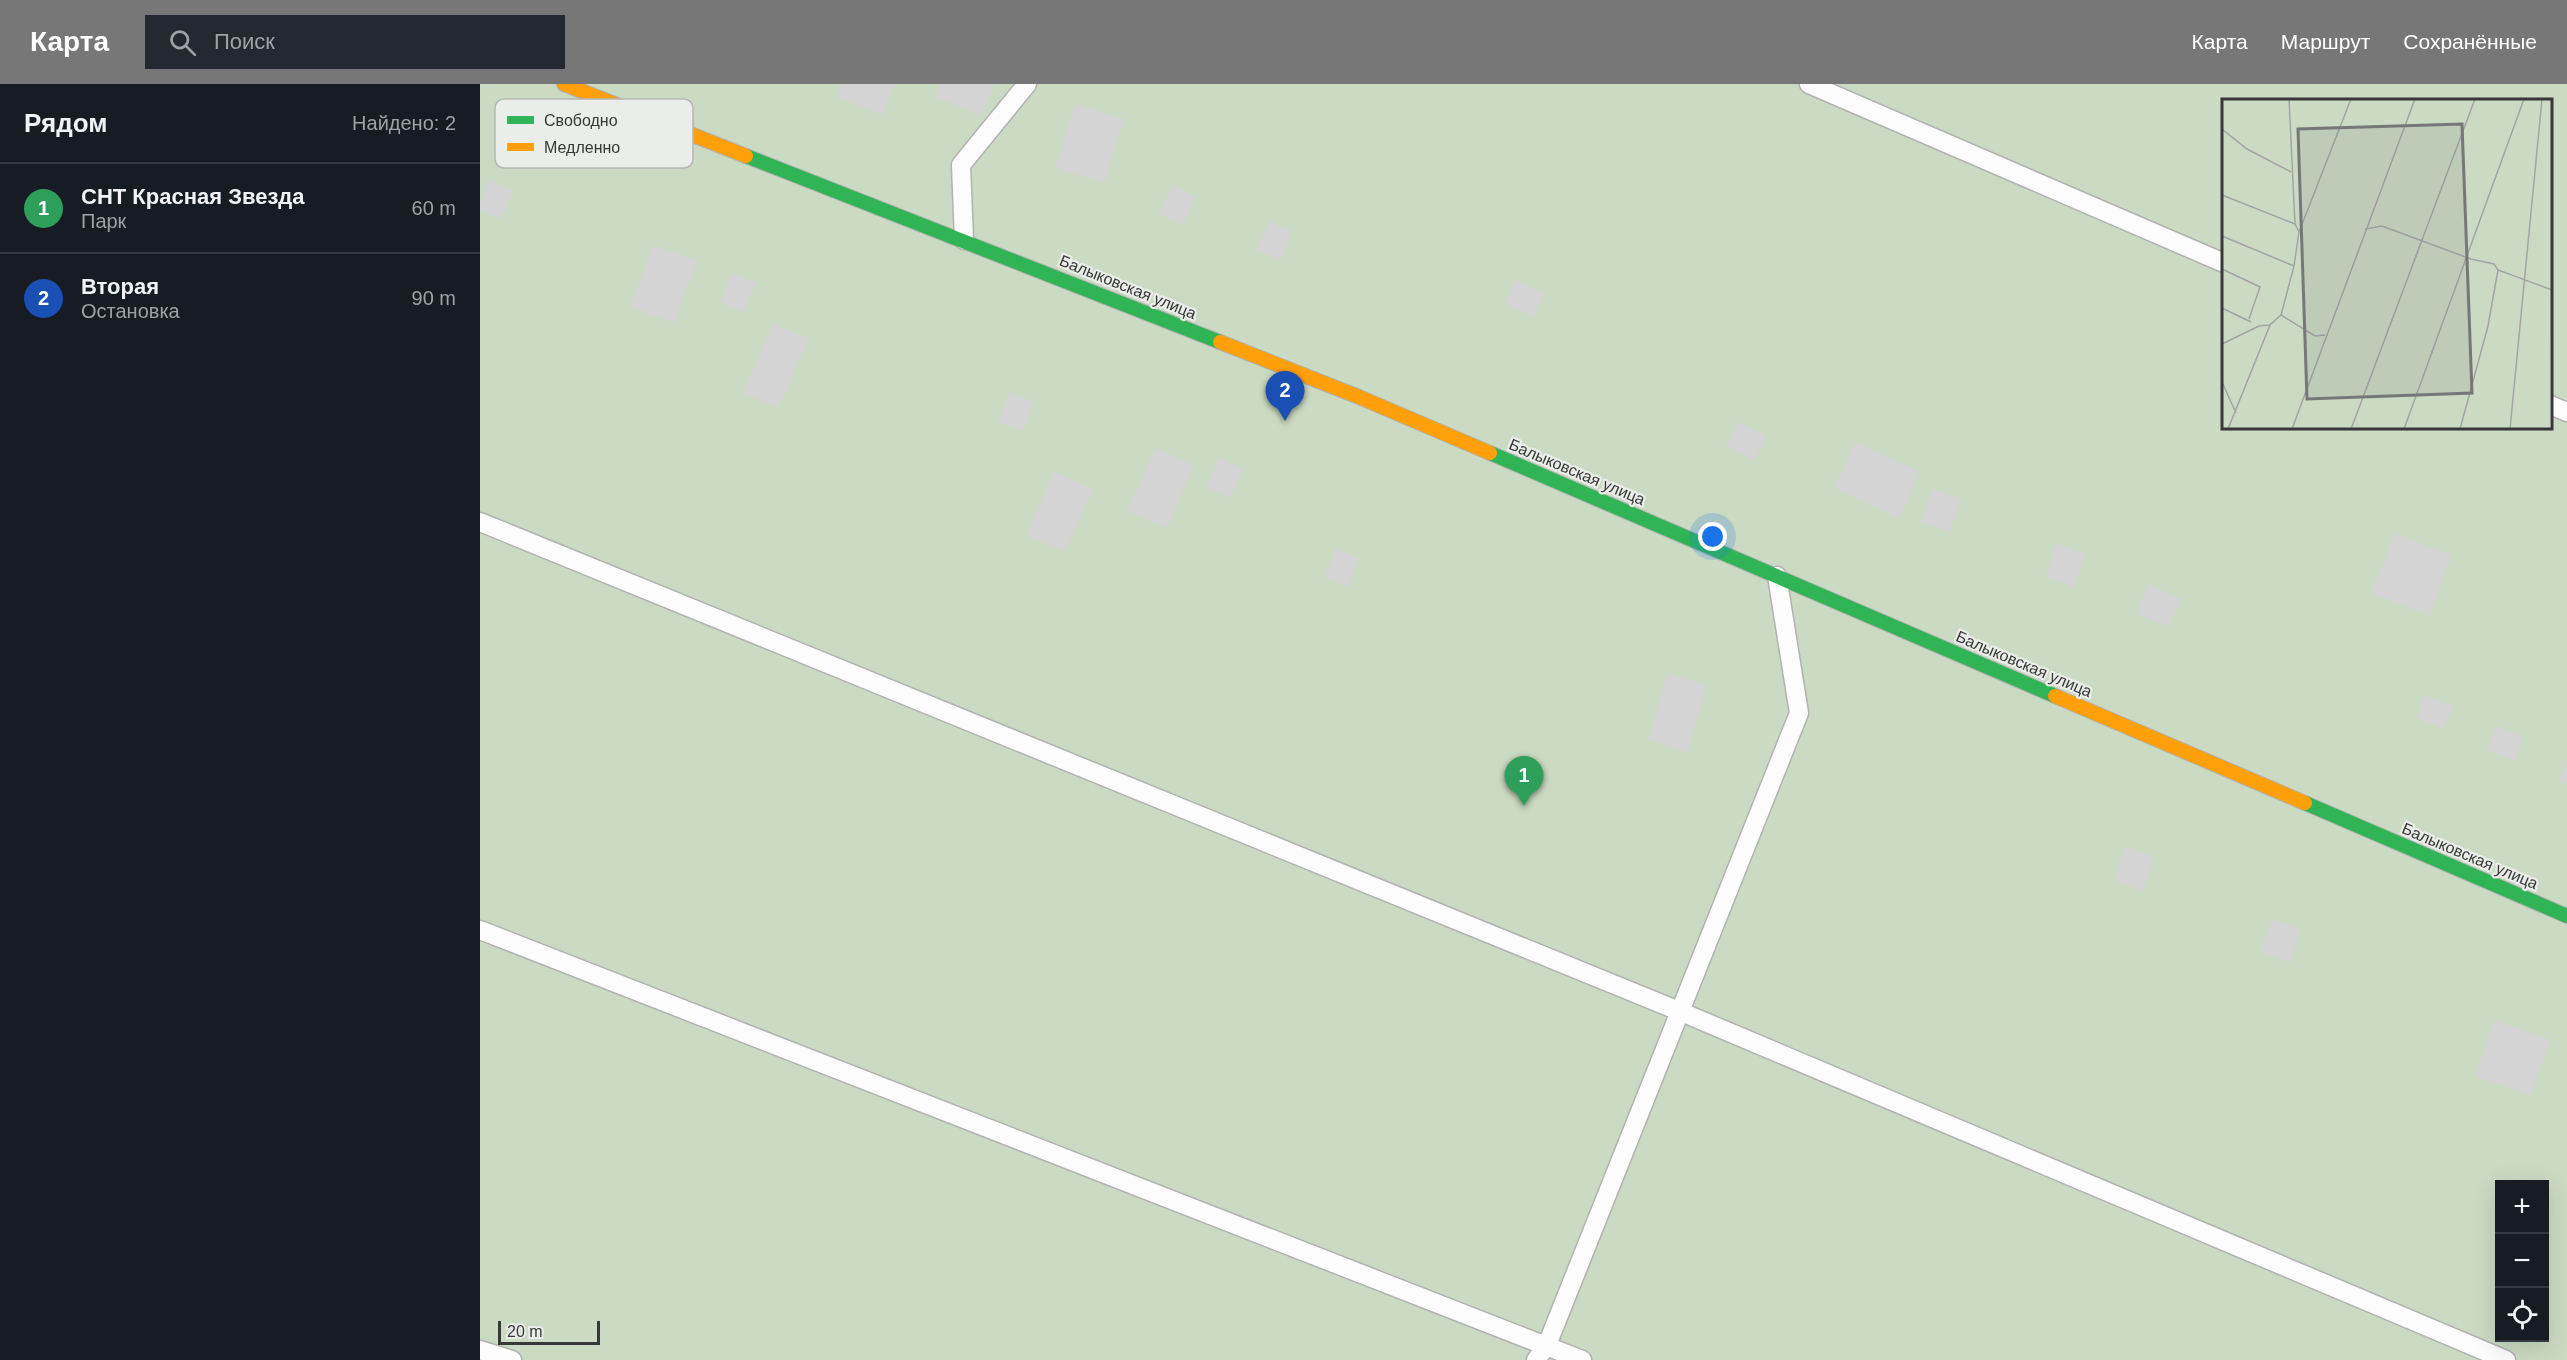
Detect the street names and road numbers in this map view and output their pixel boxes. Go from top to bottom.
street label: Балыковская улица [1057,252,1199,322]
street label: Балыковская улица [1506,436,1648,508]
street label: Балыковская улица [1953,628,2095,700]
street label: Балыковская улица [2399,820,2541,892]

